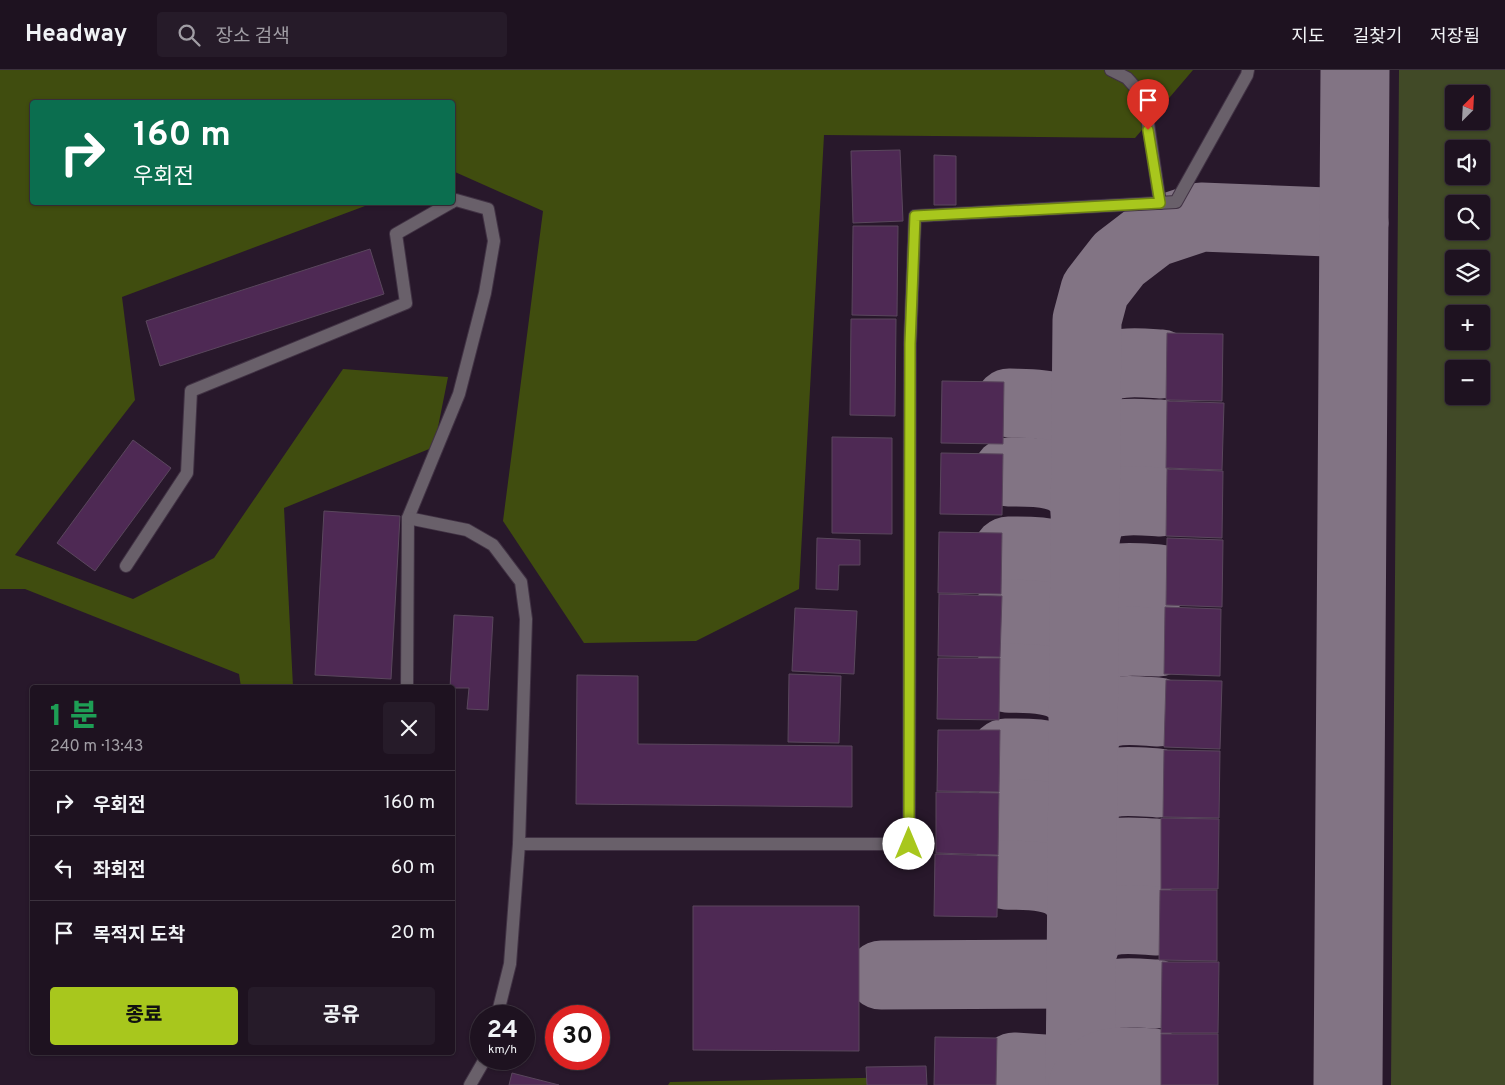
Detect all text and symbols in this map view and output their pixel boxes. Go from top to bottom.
search box [157,12,507,57]
text: Headway [25,20,127,50]
icon: search [175,21,203,49]
text: 장소 검색 [215,25,290,49]
text: 지도 [1292,26,1325,49]
text: 길찾기 [1353,26,1402,49]
text: 저장됨 [1430,26,1480,49]
pin [1127,79,1169,130]
north arrow [1445,85,1490,130]
map controls [1445,85,1490,405]
icon: arrive [1134,86,1162,114]
text: 160 m [133,114,231,158]
icon: right [50,120,115,185]
button: sound [1445,140,1490,185]
text: 우회전 [133,164,194,191]
button: search [1445,195,1490,240]
button: layers [1445,250,1490,295]
button: + [1445,305,1490,350]
button: − [1445,360,1490,405]
text: 1 분 [50,699,98,736]
button: close [383,702,435,754]
text: 240 m · 13:43 [50,737,143,757]
icon: right [50,789,78,817]
text: 160 m [384,791,435,815]
text: 우회전 [93,794,145,818]
position arrow [882,817,934,869]
icon: left [50,854,78,882]
text: 60 m [391,856,435,880]
text: 좌회전 [93,859,145,883]
icon: arrive [50,919,78,947]
text: 20 m [391,921,435,945]
text: 목적지 도착 [93,924,185,948]
button: 종료 [50,987,238,1045]
button: 공유 [248,987,435,1045]
speed limit sign: 30 [545,1005,610,1070]
text: 24 [487,1015,518,1047]
text: km/h [488,1042,517,1058]

